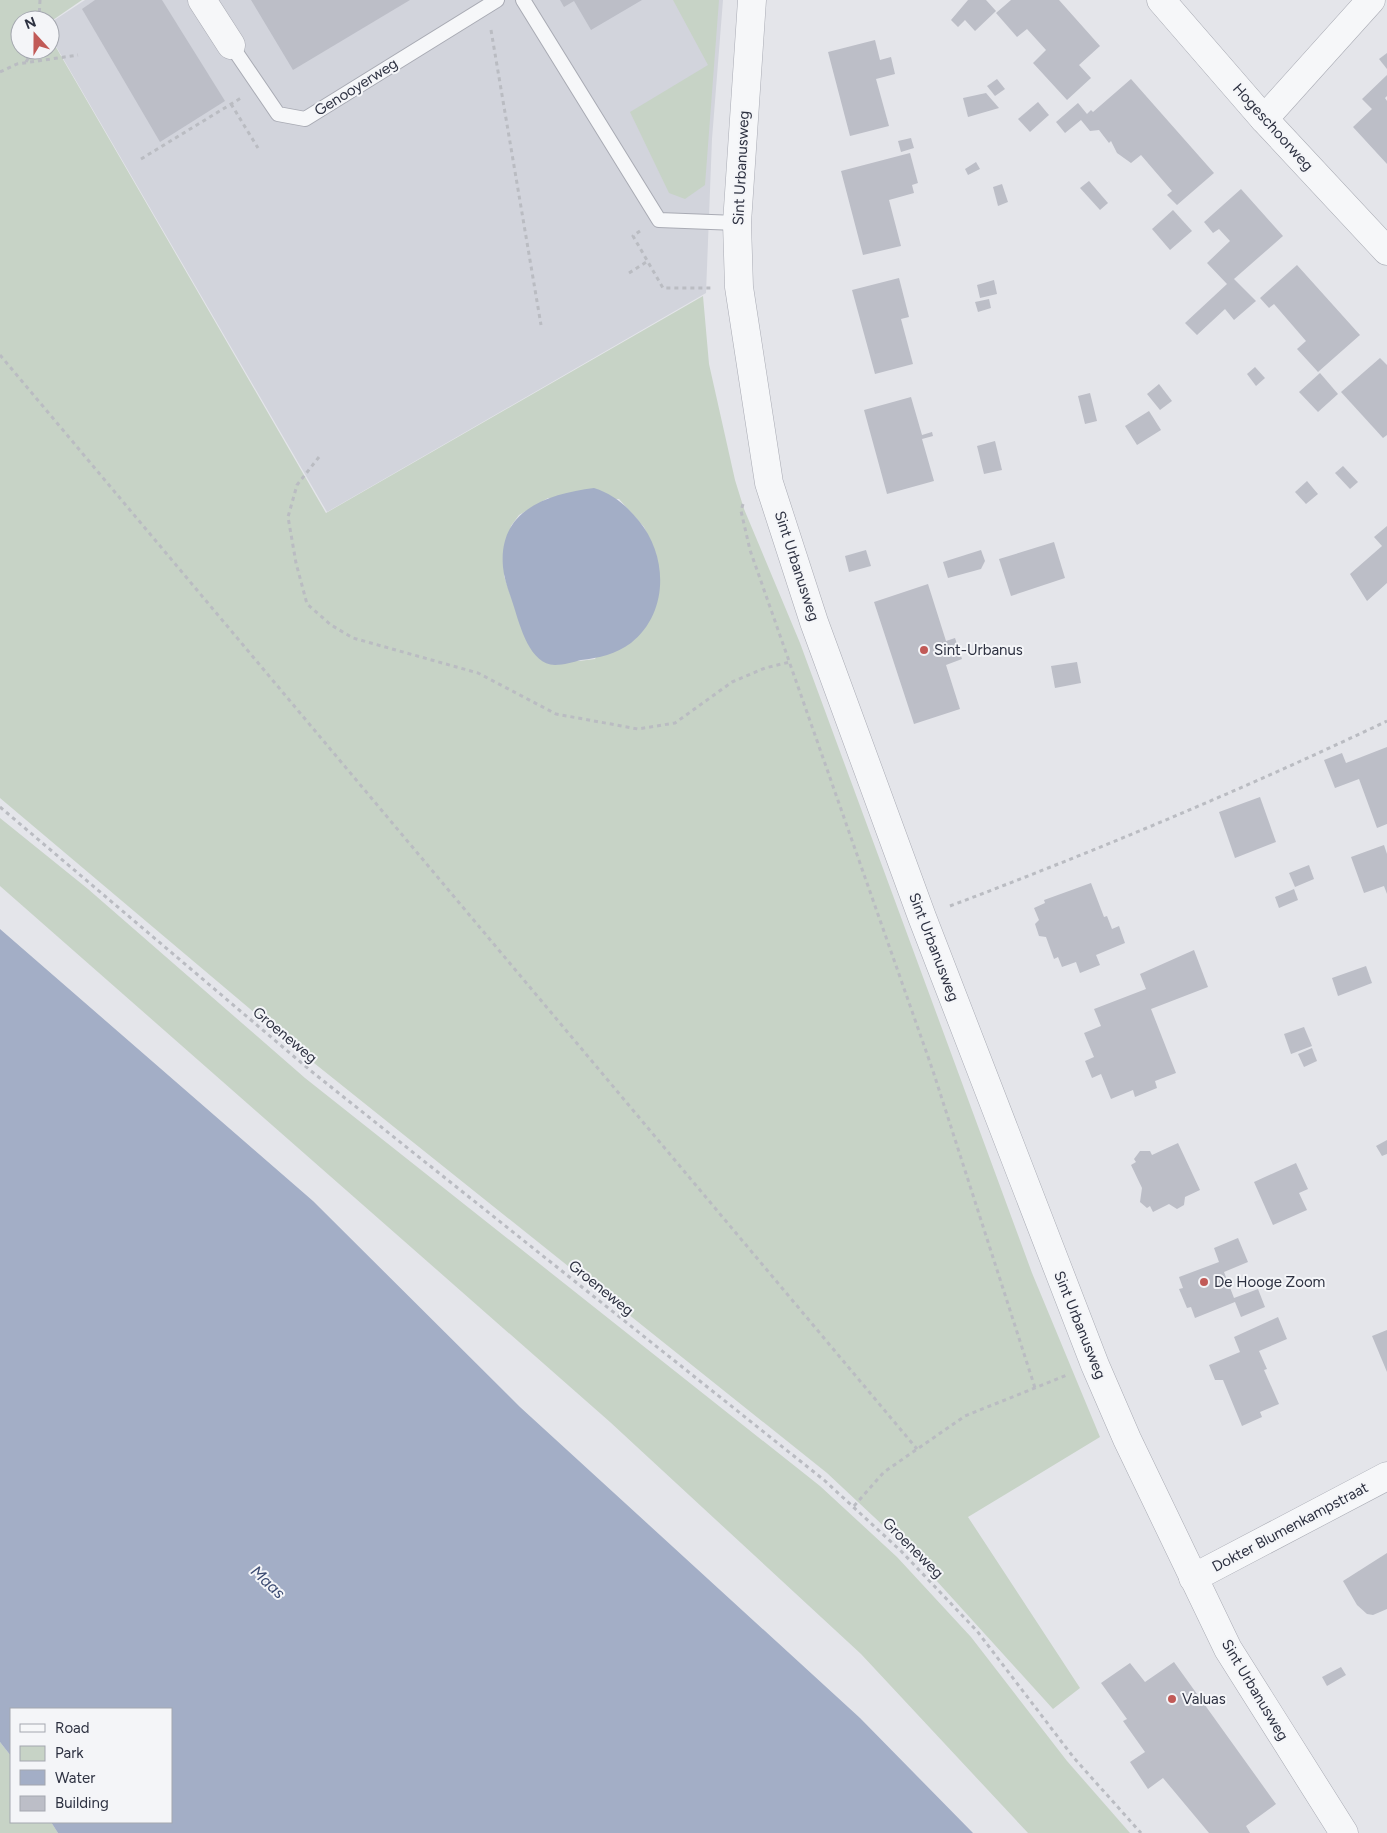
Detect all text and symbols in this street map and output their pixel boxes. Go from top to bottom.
north arrow [10,10,60,60]
text: N [22,13,39,33]
street label: Genooyerweg [311,54,401,120]
street label: Hogeschoorweg [1229,80,1317,174]
street label: Sint Urbanusweg [729,110,753,226]
street label: Sint Urbanusweg [771,509,823,623]
place label: Sint-Urbanus [934,641,1023,659]
marker: Sint-Urbanus [918,644,930,656]
street label: Sint Urbanusweg [905,890,963,1004]
street label: Groeneweg [249,1003,321,1067]
street label: Groeneweg [565,1256,637,1320]
street label: Sint Urbanusweg [1050,1268,1110,1382]
place label: De Hooge Zoom [1214,1273,1325,1291]
marker: De Hooge Zoom [1198,1276,1210,1288]
street label: Dokter Blumenkampstraat [1209,1478,1371,1576]
street label: Groeneweg [879,1514,947,1582]
water label: Maas [247,1561,289,1603]
street label: Sint Urbanusweg [1218,1636,1292,1744]
place label: Valuas [1182,1690,1226,1708]
marker: Valuas [1166,1693,1178,1705]
legend [10,1708,172,1823]
text: Road [55,1719,90,1737]
text: Park [55,1744,84,1762]
text: Water [55,1769,95,1787]
text: Building [55,1794,109,1812]

